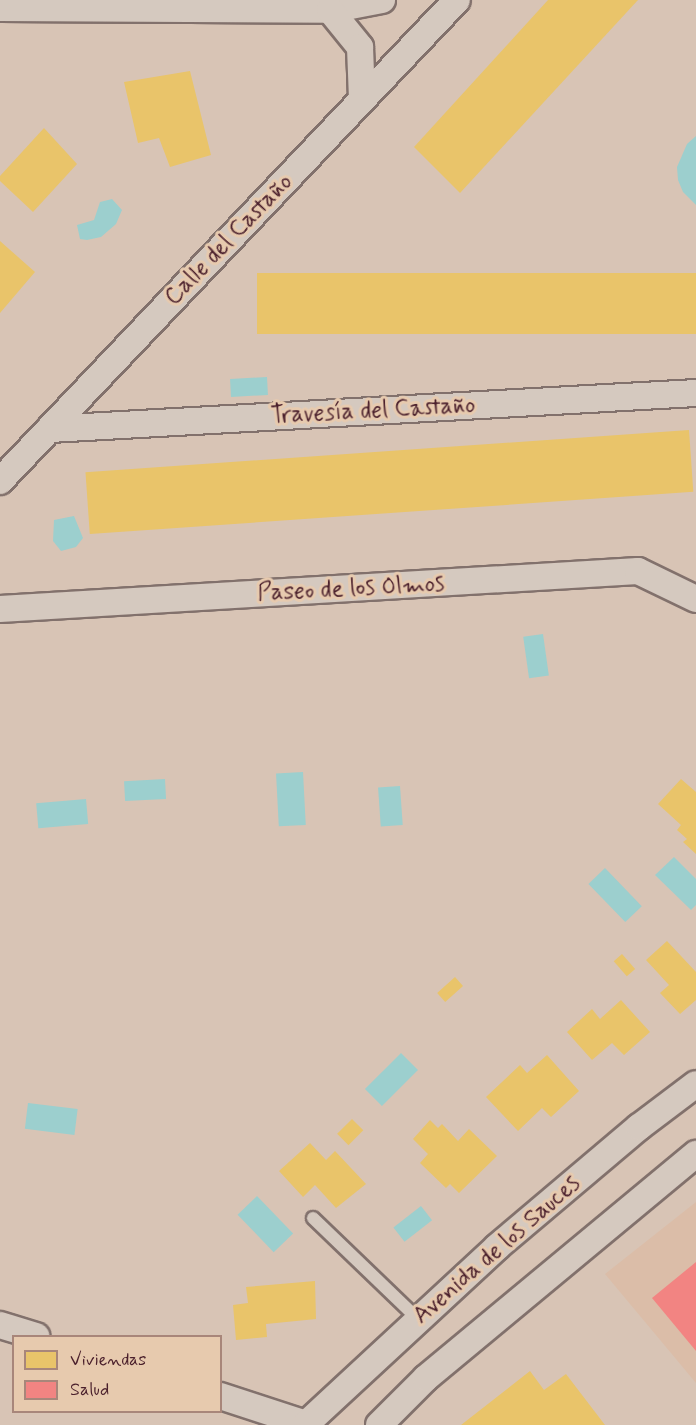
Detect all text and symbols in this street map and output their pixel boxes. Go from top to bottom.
street label: Calle del Castaño [158,167,300,313]
street label: Travesía del Castaño [270,391,476,431]
street label: Paseo de los Olmos [255,570,447,608]
street label: Avenida de los Sauces [406,1168,588,1332]
legend [12,1335,222,1413]
text: Viviendas [70,1348,146,1372]
text: Salud [70,1378,109,1402]

